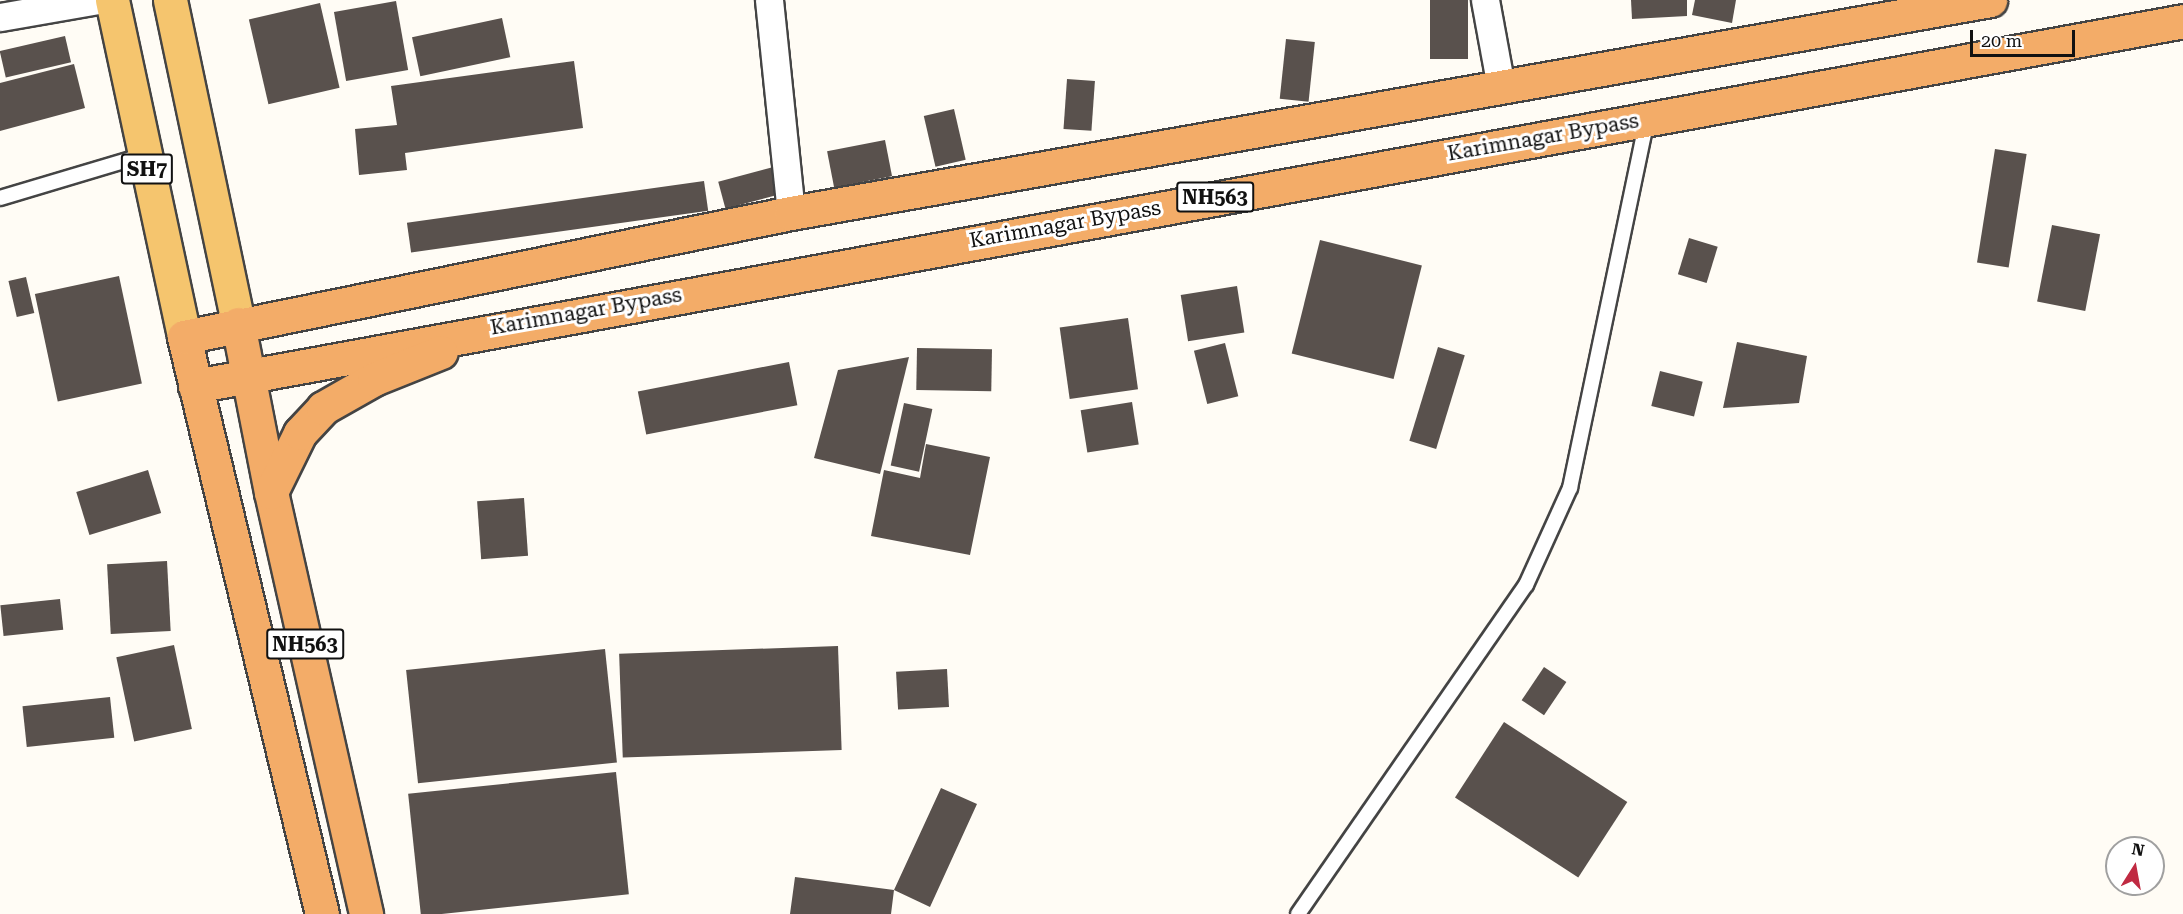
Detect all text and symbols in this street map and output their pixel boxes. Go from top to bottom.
scale bar [1973,18,2078,56]
text: 20 m [1981,30,2022,51]
street label: Karimnagar Bypass [1445,108,1641,166]
road number: SH7 [120,152,174,186]
road number: NH563 [1176,180,1254,214]
street label: Karimnagar Bypass [967,195,1163,253]
street label: Karimnagar Bypass [488,282,684,340]
road number: NH563 [266,627,344,661]
north arrow [2105,836,2165,896]
text: N [2130,839,2146,860]

